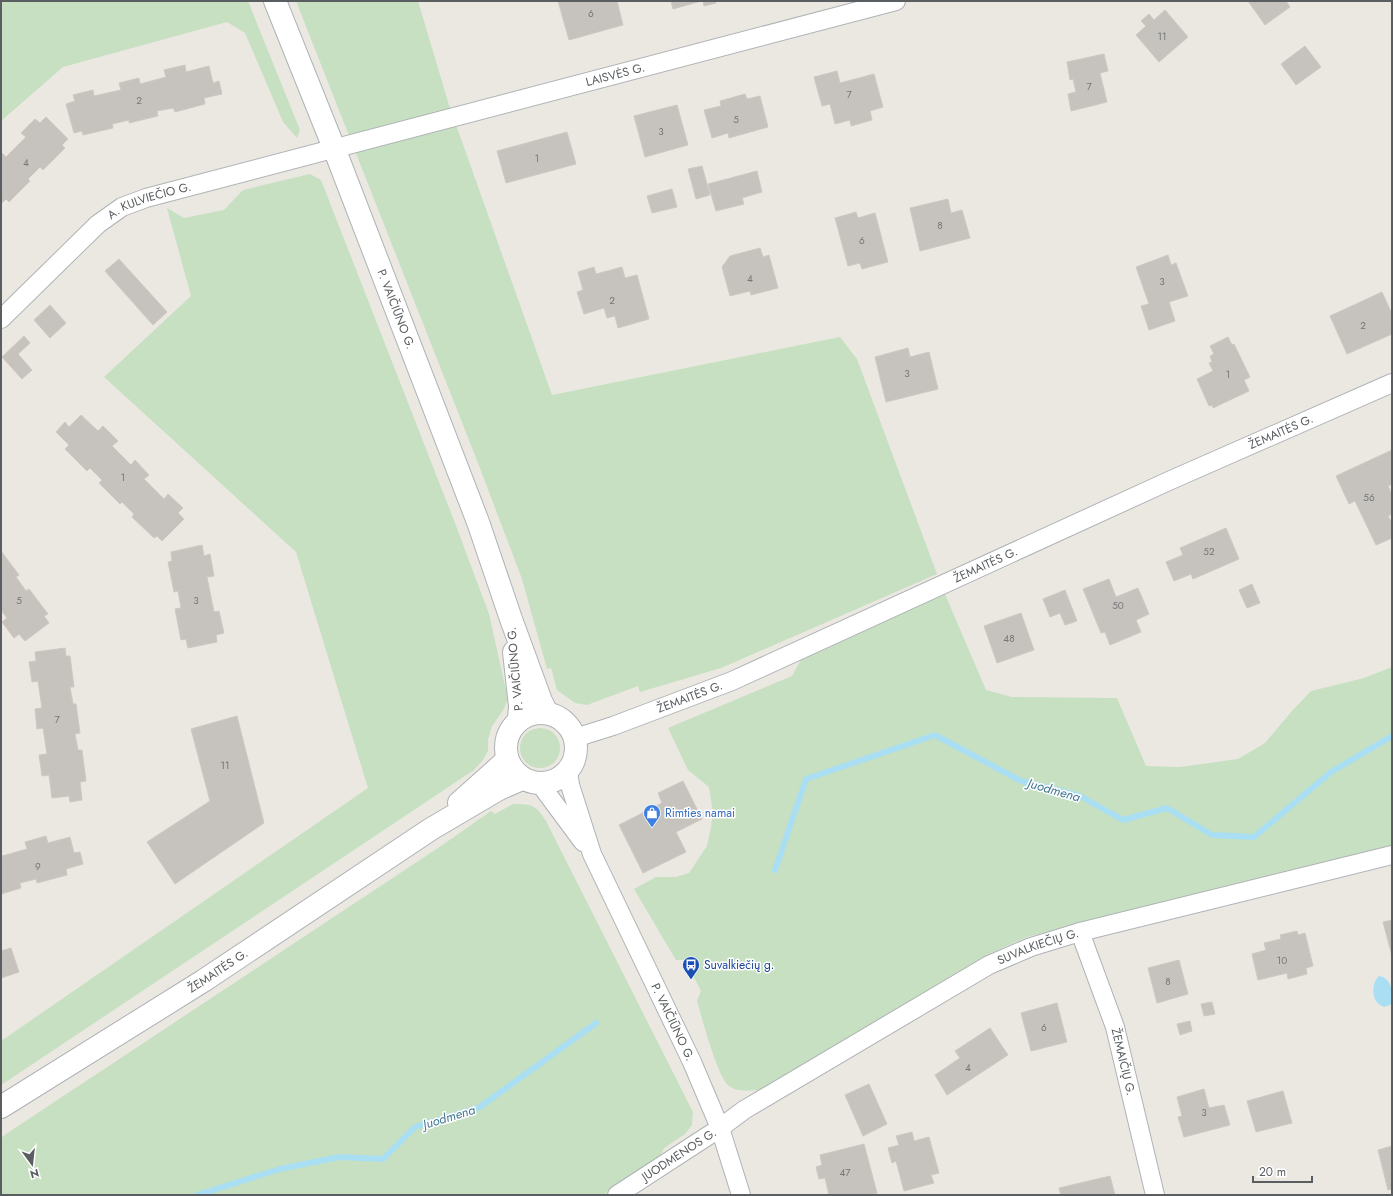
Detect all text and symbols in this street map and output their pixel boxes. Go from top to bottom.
house number: 6 [588,6,594,21]
house number: 11 [1158,29,1167,44]
street label: LAISVĖS G. [584,58,647,91]
house number: 7 [1086,79,1092,94]
house number: 7 [846,87,852,102]
house number: 2 [136,93,142,108]
house number: 5 [733,112,739,127]
house number: 3 [658,124,664,139]
house number: 1 [535,151,539,166]
house number: 4 [23,155,29,170]
street label: A. KULVIEČIO G. [103,178,193,224]
house number: 8 [937,218,943,233]
house number: 6 [859,233,865,248]
street label: P. VAIČIŪNO G. [372,267,420,352]
house number: 4 [747,271,753,286]
house number: 3 [1159,274,1165,289]
house number: 2 [609,293,615,308]
house number: 2 [1360,318,1366,333]
house number: 3 [904,366,910,381]
house number: 1 [1226,367,1230,382]
street label: ŽEMAITĖS G. [1246,410,1316,454]
house number: 1 [121,470,125,485]
house number: 56 [1363,490,1375,505]
street label: ŽEMAITĖS G. [951,542,1021,587]
house number: 52 [1203,544,1215,559]
house number: 5 [16,593,22,608]
house number: 3 [193,593,199,608]
house number: 50 [1112,598,1124,613]
street label: P. VAIČIŪNO G. [502,626,528,712]
house number: 48 [1003,631,1015,646]
street label: ŽEMAITĖS G. [655,676,725,718]
house number: 7 [54,712,60,727]
house number: 11 [221,758,230,773]
water label: Juodmena [1023,773,1083,807]
shop icon: Rimties namai [642,803,662,828]
place label: Rimties namai [665,804,735,822]
house number: 9 [35,859,41,874]
street label: SUVALKIEČIŲ G. [994,924,1081,969]
street label: ŽEMAITĖS G. [184,945,251,997]
house number: 10 [1277,953,1287,968]
bus stop icon: Suvalkiečių g. [681,955,701,980]
place label: Suvalkiečių g. [704,956,774,974]
house number: 8 [1165,974,1171,989]
street label: P. VAIČIŪNO G. [646,980,699,1064]
house number: 6 [1041,1020,1047,1035]
street label: ŽEMAIČIŲ G. [1107,1026,1140,1097]
house number: 4 [965,1060,971,1075]
water label: Juodmena [418,1100,478,1135]
house number: 3 [1201,1105,1207,1120]
street label: JUODMENOS G. [636,1124,720,1187]
north arrow [12,1144,52,1184]
scale bar [1253,1158,1312,1184]
text: 20 m [1259,1163,1286,1181]
text: N [28,1165,41,1183]
house number: 47 [839,1165,851,1180]

